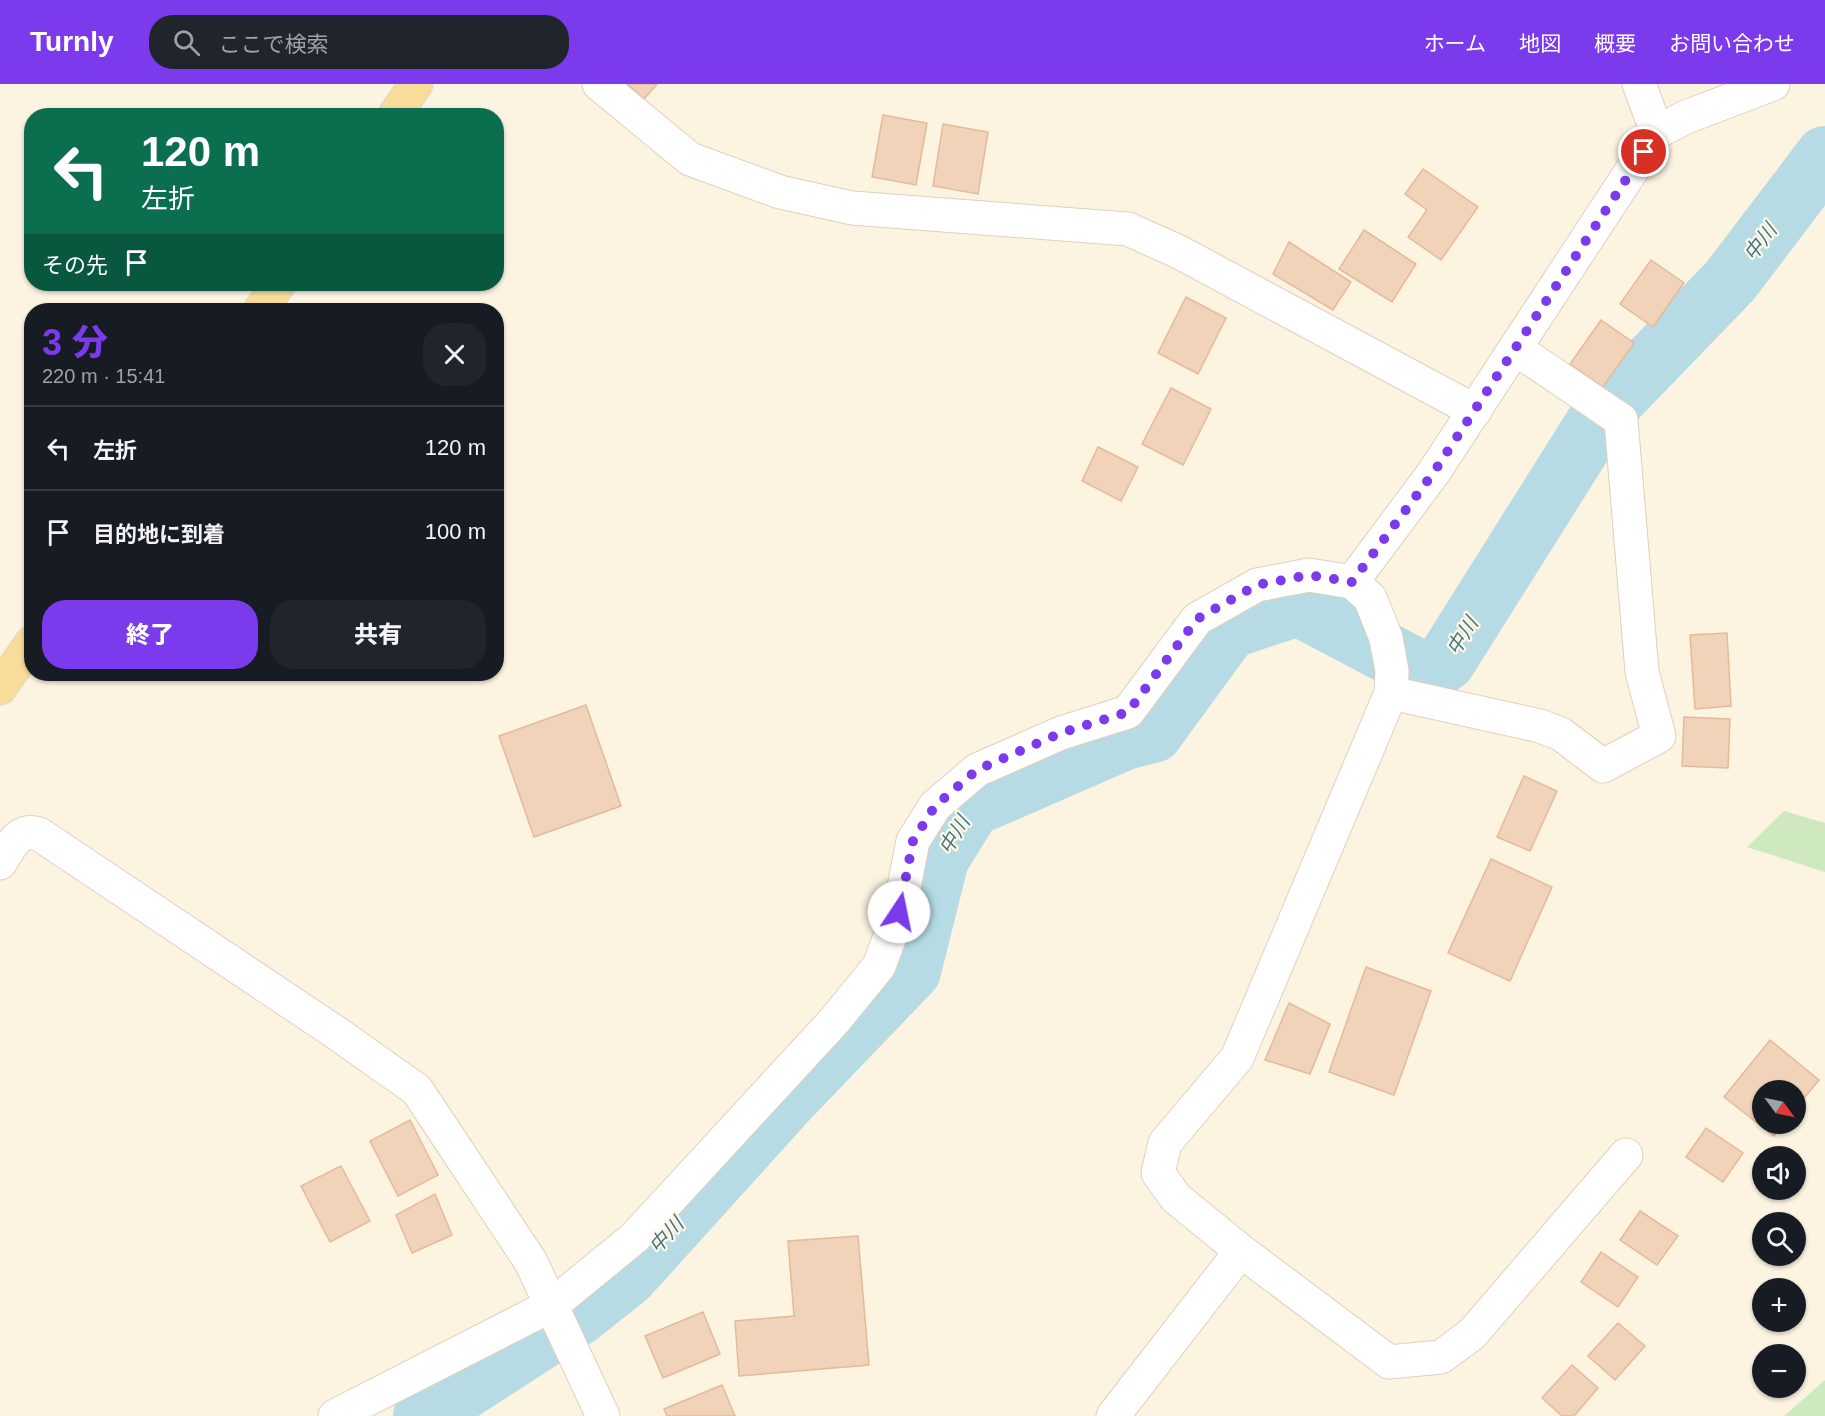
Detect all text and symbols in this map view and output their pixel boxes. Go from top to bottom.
search box [149,15,569,69]
text: Turnly [30,26,113,57]
icon: search [170,26,203,59]
text: ここで検索 [218,32,329,57]
text: ホーム [1424,32,1486,55]
text: 地図 [1519,32,1561,55]
text: 概要 [1594,32,1636,55]
text: お問い合わせ [1669,32,1795,55]
pin [1618,126,1669,177]
text: 120 m [141,128,260,175]
icon: left [42,132,120,210]
icon: arrive [1627,135,1660,168]
text: 左折 [141,184,195,214]
water label: 中川 [1739,218,1782,265]
icon: arrive [120,246,153,279]
text: その先 [42,253,108,278]
text: 3 分 [42,322,108,363]
button: close [423,323,486,386]
text: 220 m · 15:41 [42,365,165,387]
icon: left [42,432,75,465]
text: 120 m [425,435,486,460]
text: 左折 [93,438,137,463]
icon: arrive [42,516,75,549]
text: 100 m [425,519,486,544]
text: 目的地に到着 [93,522,225,547]
button: 終了 [42,600,258,669]
button: 共有 [270,600,486,669]
water label: 中川 [1442,612,1483,659]
water label: 中川 [934,810,975,858]
position arrow [867,880,931,944]
north arrow [1752,1080,1806,1134]
map controls [1752,1080,1806,1398]
button: sound [1752,1146,1806,1200]
water label: 中川 [644,1211,689,1257]
button: search [1752,1212,1806,1266]
button: + [1752,1278,1806,1332]
button: − [1752,1344,1806,1398]

